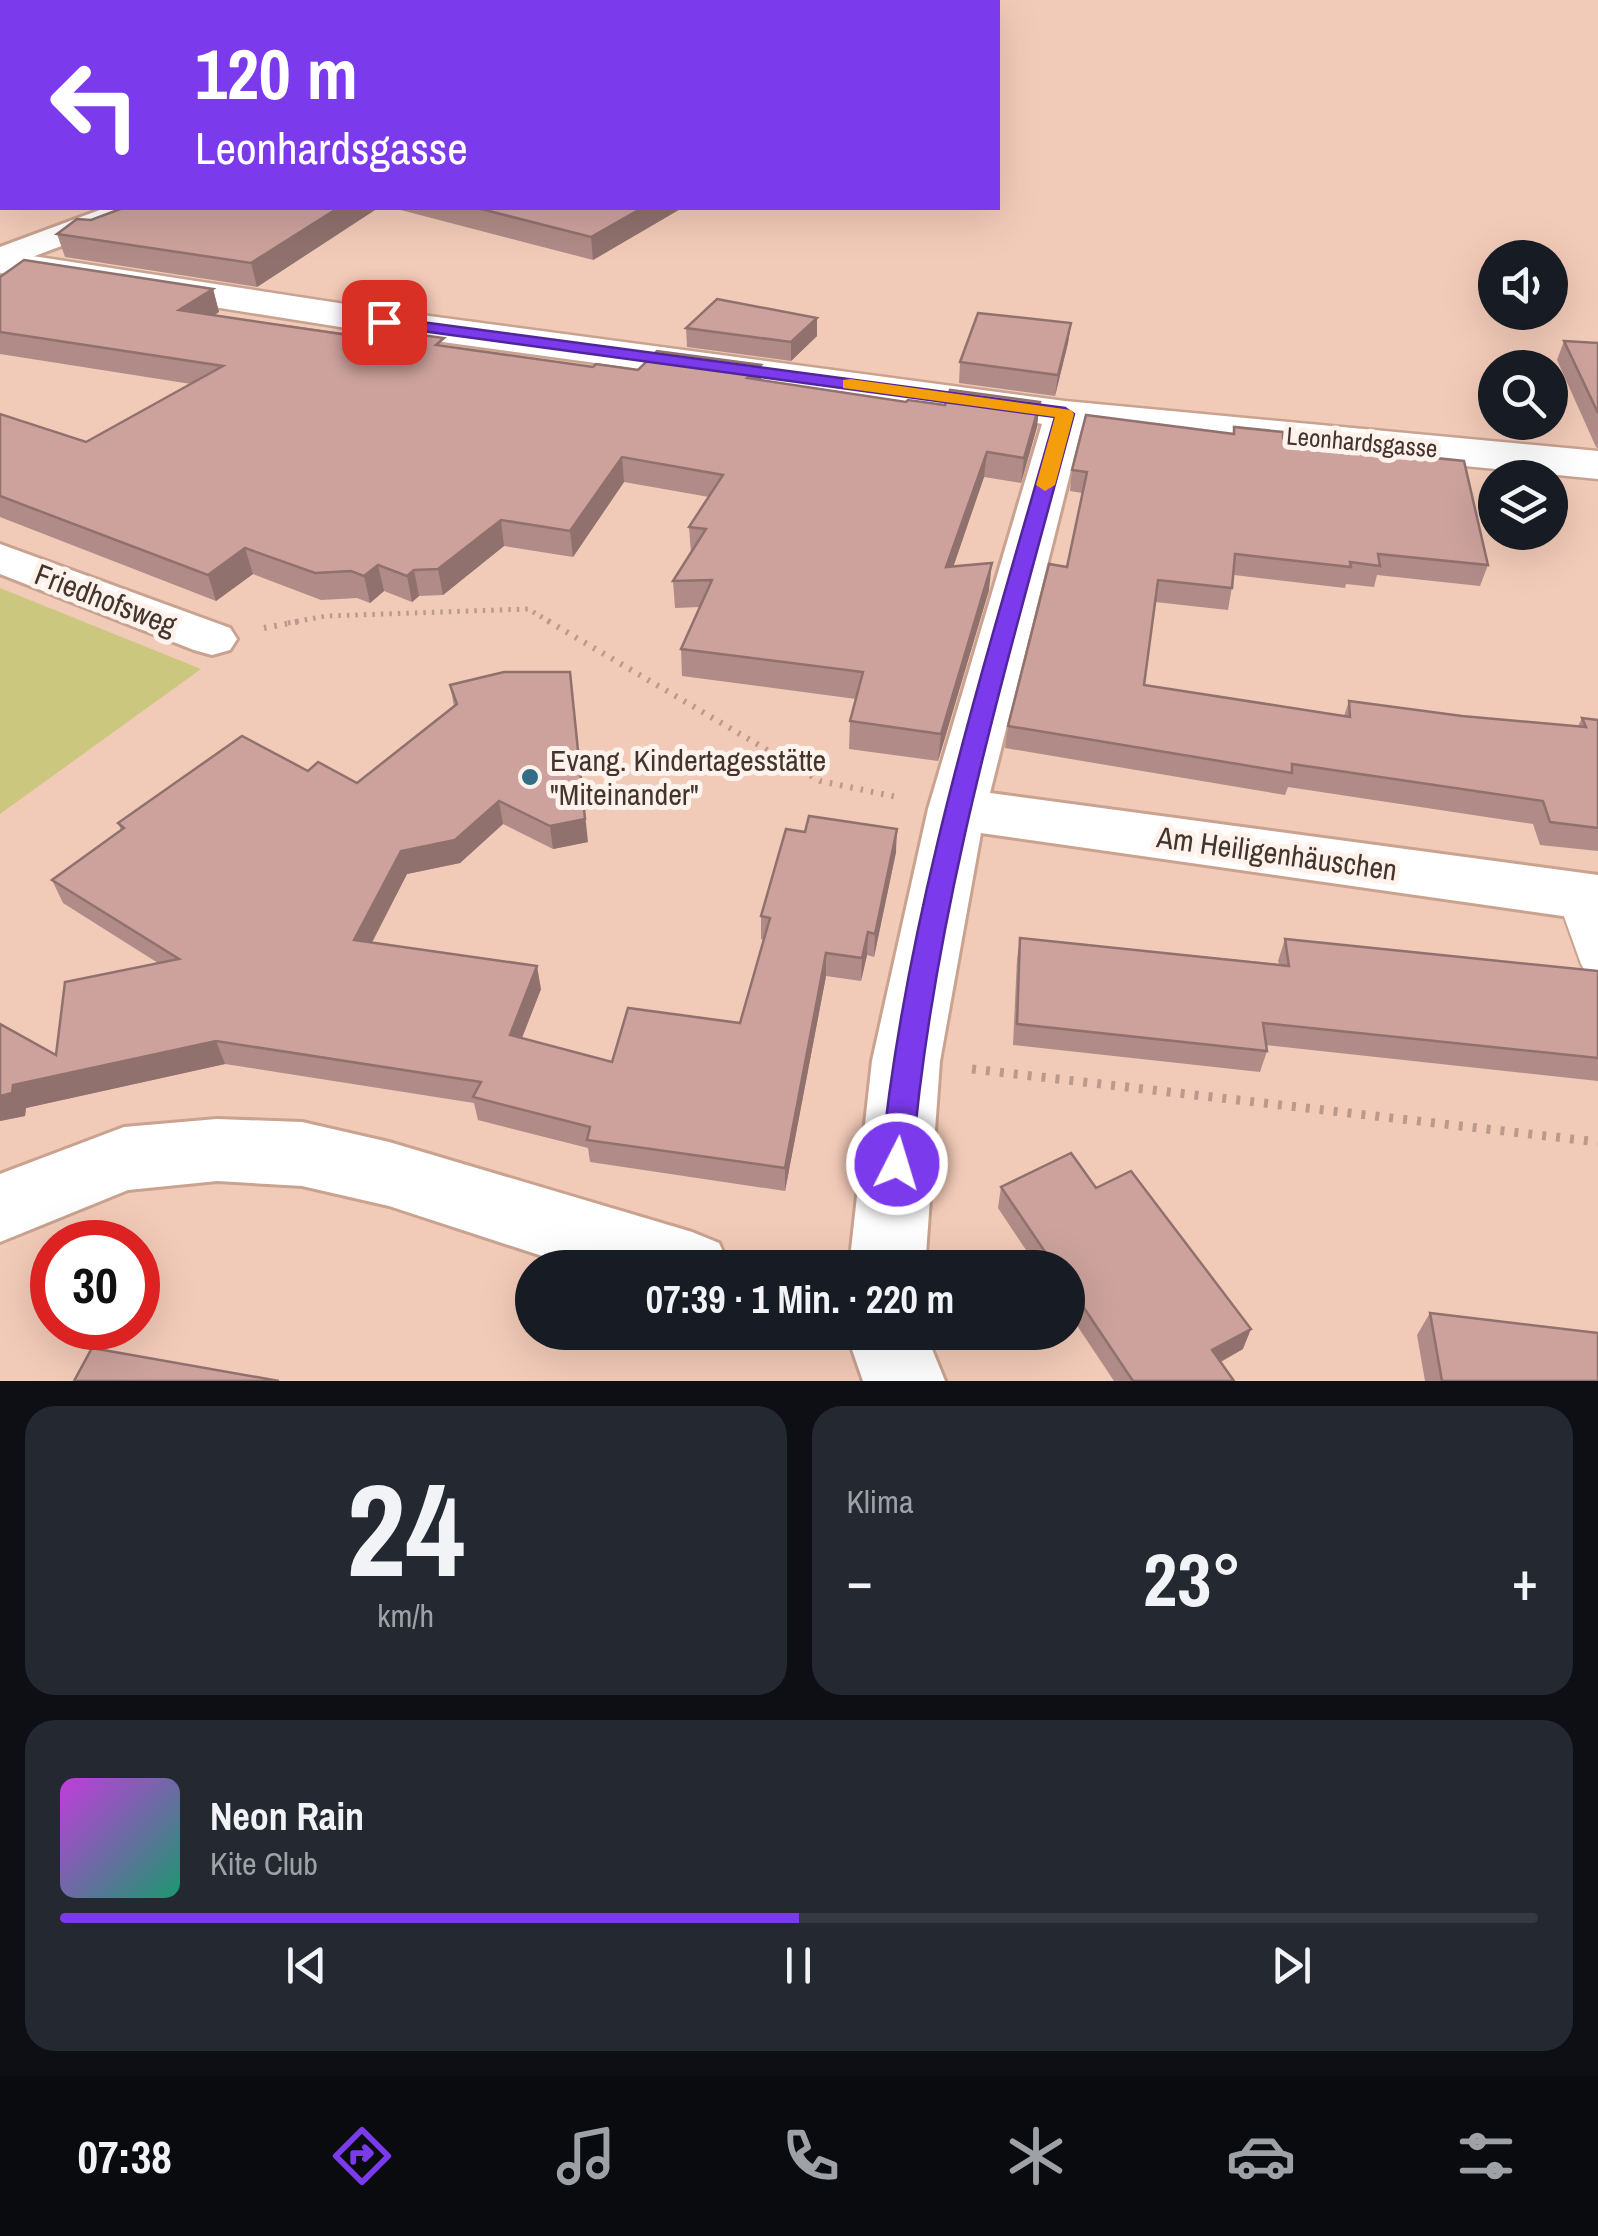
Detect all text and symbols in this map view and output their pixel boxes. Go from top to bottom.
text: 120 m [195,27,358,121]
icon: left [30,40,160,170]
text: Leonhardsgasse [195,117,468,178]
map controls [1478,240,1568,550]
button: sound [1478,240,1568,330]
pin [342,280,427,365]
icon: arrive [357,295,412,350]
button: search [1478,350,1568,440]
street label: Leonhardsgasse [1285,418,1439,466]
button: layers [1478,460,1568,550]
street label: Friedhofsweg [29,554,183,644]
place label: Evang. Kindertagesstätte "Miteinander" [550,740,826,814]
marker: Evang. Kindertagesstätte "Miteinander" [519,766,541,788]
street label: Am Heiligenhäuschen [1153,816,1400,890]
position arrow [845,1112,949,1216]
speed limit sign: 30 [30,1220,160,1350]
text: 07:39 · 1 Min. · 220 m [646,1274,954,1325]
text: 24 [346,1441,465,1617]
text: Klima [847,1480,914,1523]
text: 23° [1143,1528,1241,1629]
text: − [847,1543,873,1617]
text: + [1512,1543,1538,1617]
text: km/h [377,1594,434,1637]
text: Neon Rain [210,1791,364,1842]
text: Kite Club [210,1842,318,1885]
icon: previous [279,1938,334,1993]
icon: pause [771,1938,826,1993]
icon: next [1264,1938,1319,1993]
icon: directions [327,2121,397,2191]
icon: music [551,2121,621,2191]
icon: phone [776,2121,846,2191]
icon: climate [1001,2121,1071,2191]
icon: car [1226,2121,1296,2191]
icon: filters [1451,2121,1521,2191]
text: 07:38 [77,2126,172,2187]

